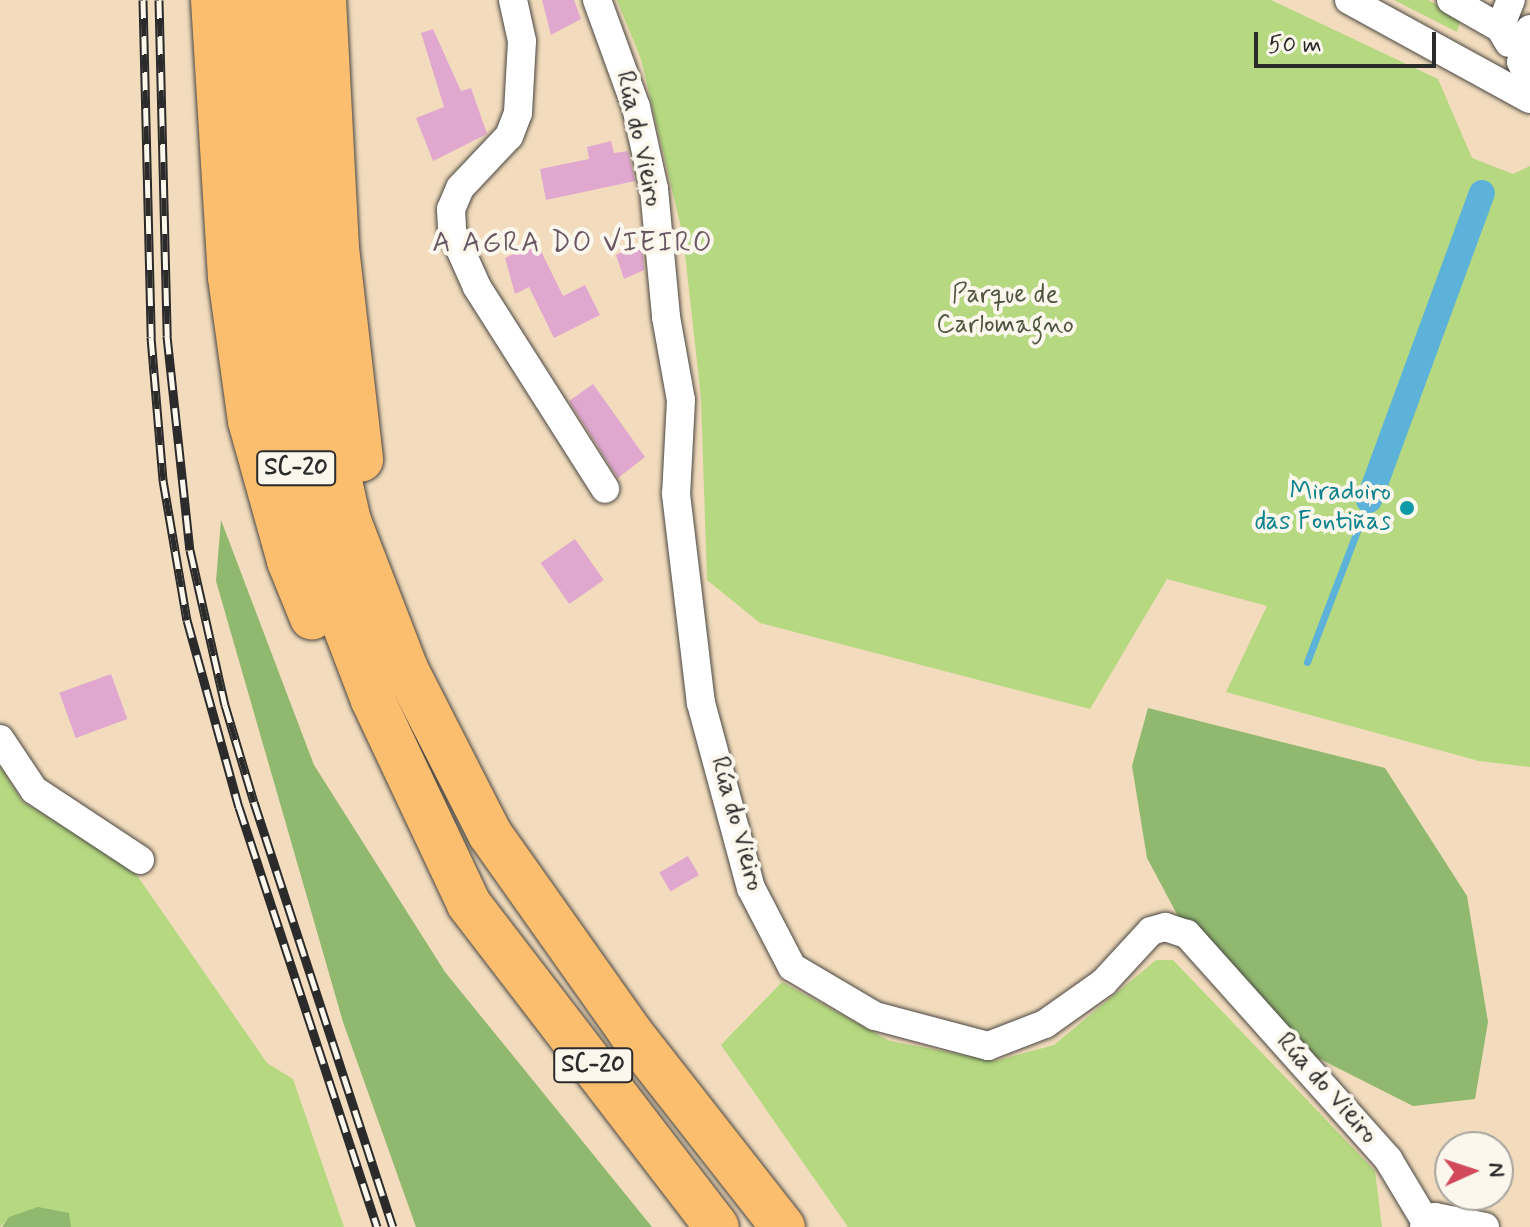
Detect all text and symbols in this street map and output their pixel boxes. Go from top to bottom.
scale bar [1258,16,1440,66]
text: 50 m [1268,30,1322,61]
street label: Rúa do Vieiro [607,68,669,210]
district label: A AGRA DO VIEIRO [434,227,712,261]
park label: Parque de Carlomagno [936,280,1074,342]
road number: SC-20 [256,448,336,488]
place label: Miradoiro das Fontiñas [1253,477,1391,538]
marker: Miradoiro das Fontiñas [1398,499,1416,517]
street label: Rúa do Vieiro [702,753,770,895]
street label: Rúa do Vieiro [1268,1027,1384,1151]
road number: SC-20 [553,1045,633,1085]
north arrow [1434,1131,1514,1211]
text: N [1482,1162,1510,1178]

